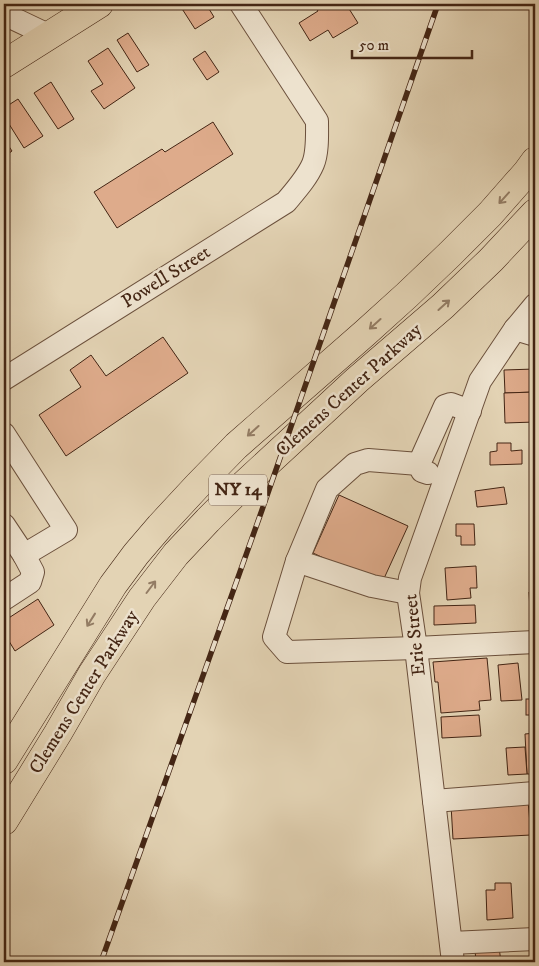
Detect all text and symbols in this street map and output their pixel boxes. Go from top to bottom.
scale bar [352,28,472,60]
text: 50 m [359,36,389,55]
one-way arrow [498,191,510,204]
street label: Powell Street [117,241,215,313]
one-way arrow [437,299,450,311]
street label: Clemens Center Parkway [271,318,427,462]
one-way arrow [369,318,382,330]
one-way arrow [247,425,260,437]
road number: NY 14 [209,474,267,506]
one-way arrow [146,580,156,594]
street label: Erie Street [399,593,431,677]
street label: Clemens Center Parkway [24,605,144,778]
one-way arrow [86,613,96,627]

